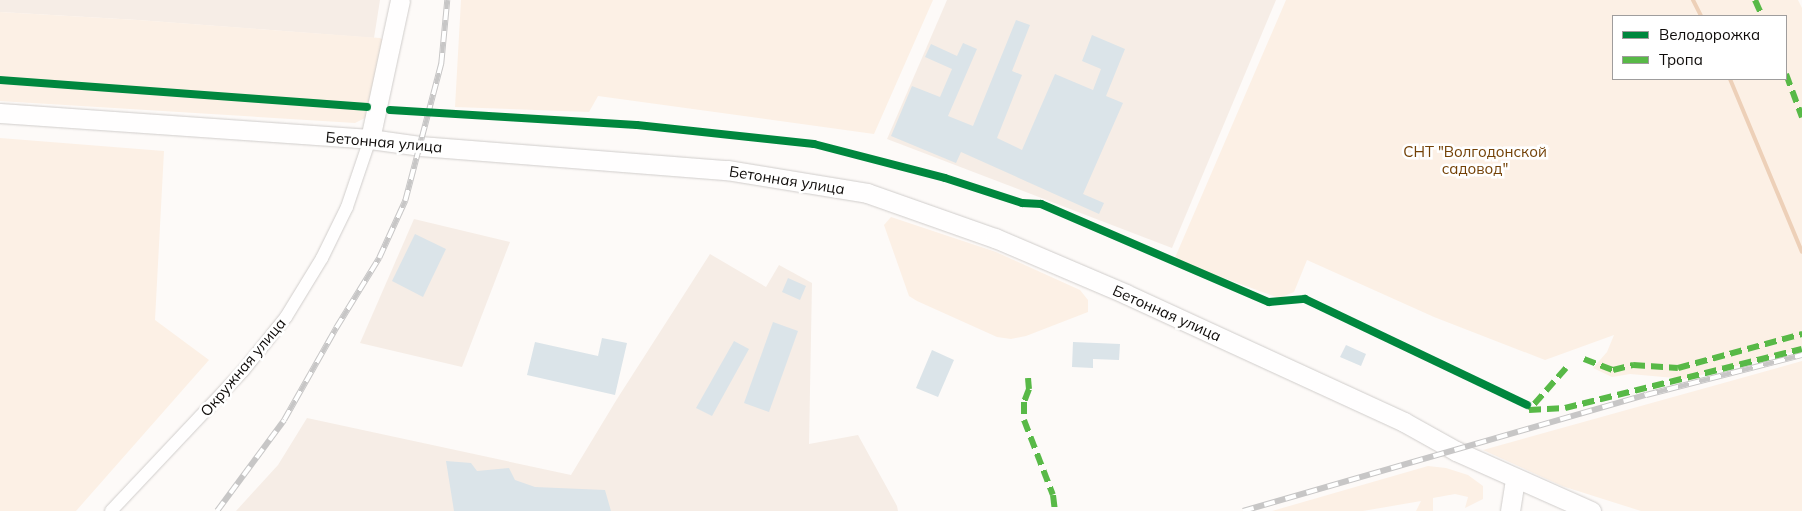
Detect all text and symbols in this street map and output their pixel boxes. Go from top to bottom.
legend [1612,15,1787,80]
text: Велодорожка [1659,25,1760,44]
text: Тропа [1659,50,1703,69]
street label: Бетонная улица [325,128,443,156]
park label: СНТ "Волгодонской садовод" [1403,142,1547,177]
street label: Бетонная улица [728,162,846,198]
street label: Бетонная улица [1110,281,1224,345]
street label: Окружная улица [197,314,289,420]

